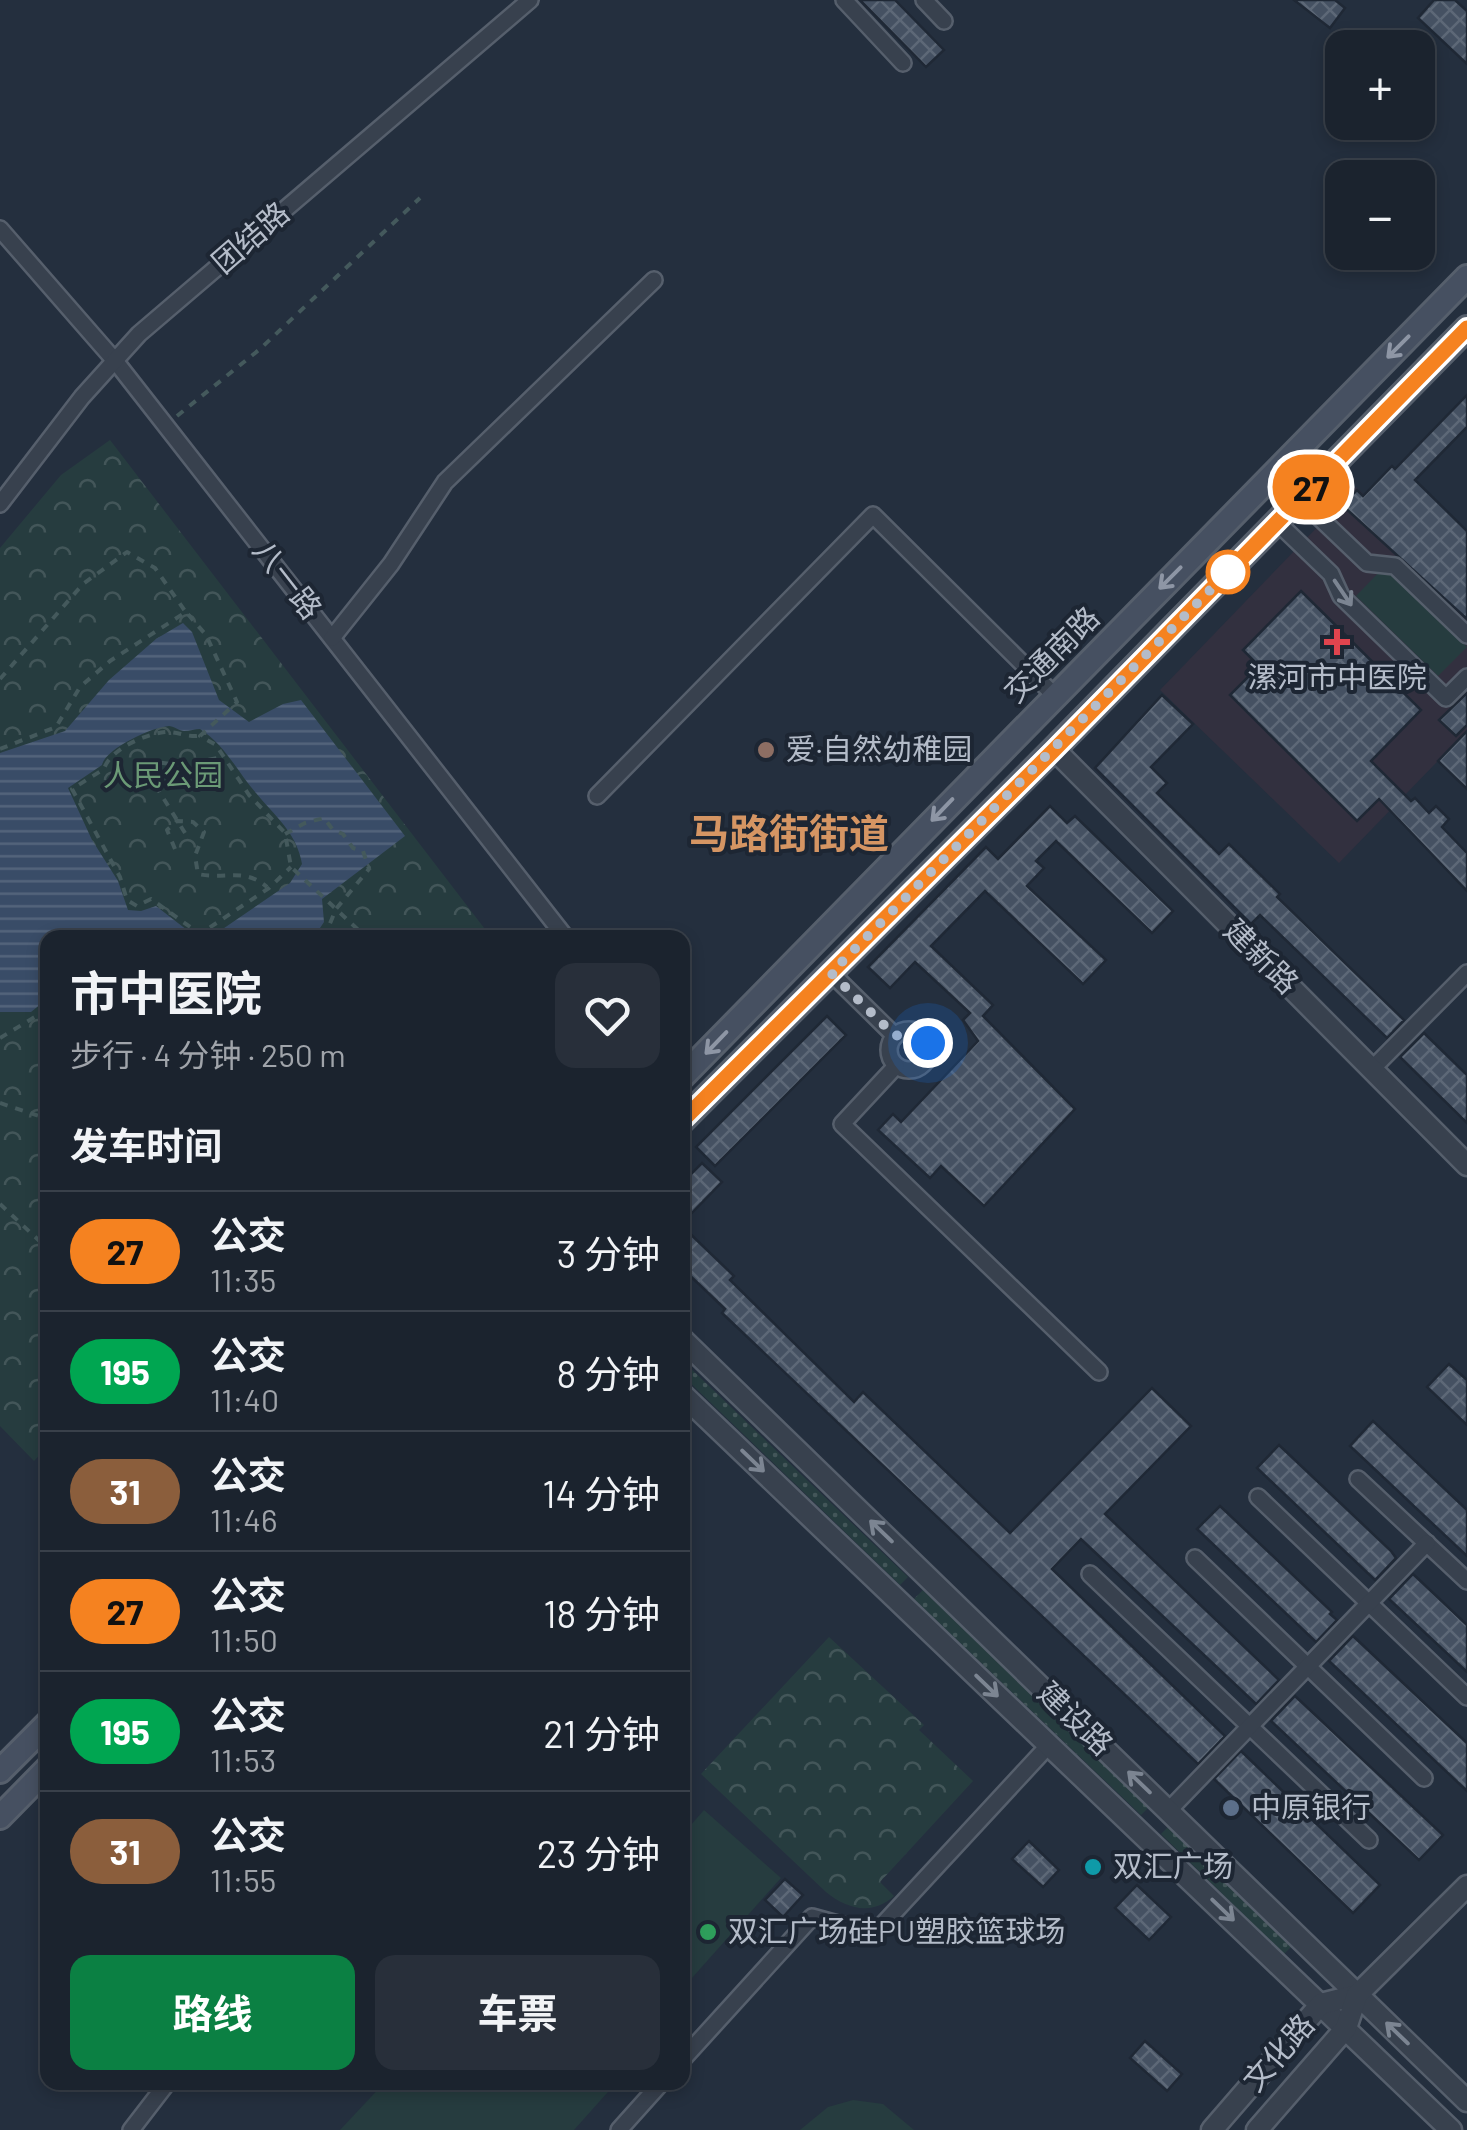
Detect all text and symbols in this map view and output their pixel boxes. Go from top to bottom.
map controls [1325,30,1435,270]
button: + [1325,30,1435,140]
button: − [1325,160,1435,270]
street label: 团结路 [204,193,295,280]
one-way arrow [1387,334,1411,358]
line badge: 27 [1266,454,1356,520]
text: 27 [1293,466,1329,508]
street label: 八一路 [247,532,330,625]
unlabelled marker [1207,551,1249,593]
one-way arrow [1158,565,1182,589]
one-way arrow [1332,578,1353,606]
street label: 交通南路 [995,598,1106,709]
marker: 漯河市中医院 [1324,629,1350,655]
place label: 漯河市中医院 [1247,658,1427,694]
place label: 爱·自然幼稚园 [786,730,972,766]
marker: 爱·自然幼稚园 [755,739,777,761]
park label: 人民公园 [103,756,223,792]
one-way arrow [930,797,954,821]
district label: 马路街街道 [689,808,889,856]
street label: 建新路 [1218,911,1307,1000]
text: 市中医院 [70,963,262,1021]
button: heart [555,963,660,1068]
your location [903,1018,953,1068]
one-way arrow [704,1030,728,1054]
text: 步行 · 4 分钟 · 250 m [70,1035,346,1073]
text: 发车时间 [70,1122,222,1168]
text: 公交 [210,1211,286,1257]
text: 27 [107,1230,143,1272]
text: 3 分钟 [557,1230,660,1276]
text: 11:35 [210,1260,276,1298]
text: 公交 [210,1331,286,1377]
text: 195 [100,1350,150,1392]
text: 8 分钟 [557,1350,660,1396]
text: 11:40 [210,1380,279,1418]
one-way arrow [740,1449,765,1472]
text: 公交 [210,1451,286,1497]
text: 31 [109,1470,141,1512]
text: 14 分钟 [542,1470,660,1516]
text: 11:46 [210,1500,277,1538]
one-way arrow [869,1520,894,1543]
text: 公交 [210,1571,286,1617]
text: 27 [107,1590,143,1632]
text: 18 分钟 [543,1590,660,1636]
text: 11:50 [210,1620,278,1658]
street label: 建设路 [1032,1673,1121,1762]
one-way arrow [975,1674,999,1698]
text: 公交 [210,1691,286,1737]
text: 195 [100,1710,150,1752]
text: 21 分钟 [543,1710,660,1756]
text: 11:53 [210,1740,276,1778]
one-way arrow [1128,1770,1152,1794]
place label: 中原银行 [1251,1788,1371,1824]
marker: 中原银行 [1220,1797,1242,1819]
text: 公交 [210,1811,286,1857]
text: 31 [109,1830,141,1872]
text: 23 分钟 [537,1830,660,1876]
place label: 双汇广场 [1113,1847,1233,1883]
marker: 双汇广场 [1082,1856,1104,1878]
text: 11:55 [210,1860,276,1898]
one-way arrow [1210,1898,1235,1921]
place label: 双汇广场硅PU塑胶篮球场 [728,1912,1065,1948]
marker: 双汇广场硅PU塑胶篮球场 [697,1921,719,1943]
button: 路线 [70,1955,355,2070]
button: 车票 [375,1955,660,2070]
street label: 文化路 [1234,2006,1321,2097]
one-way arrow [1385,2022,1409,2046]

